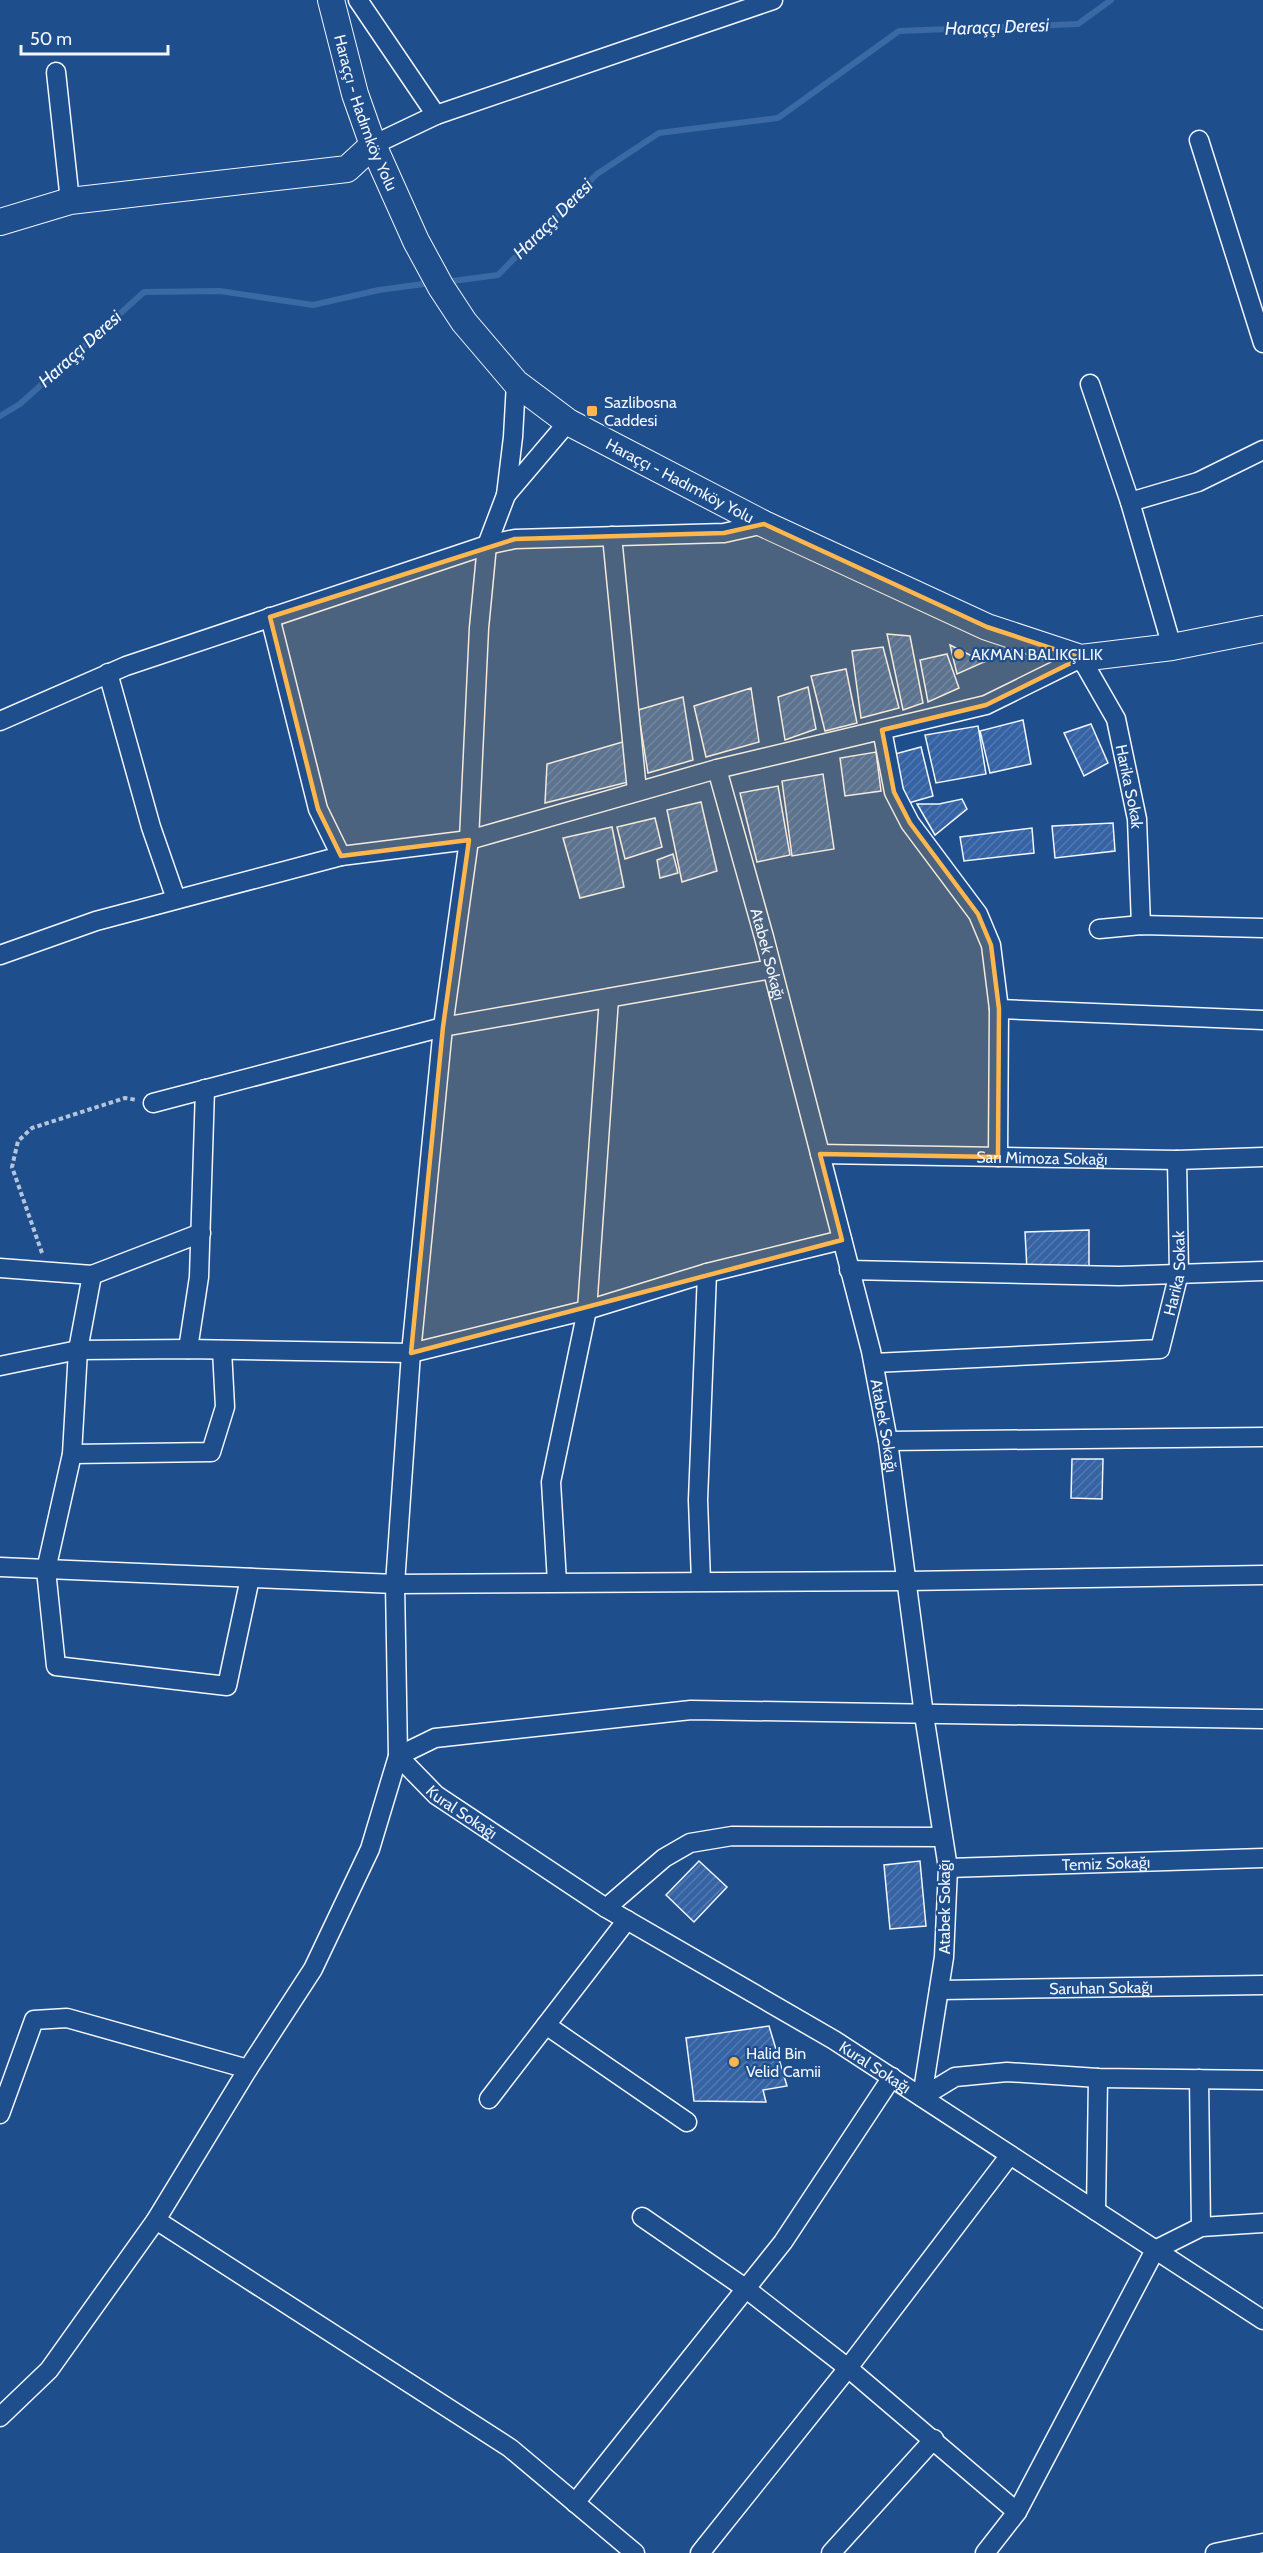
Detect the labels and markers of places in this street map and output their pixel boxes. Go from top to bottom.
place label: Sazlibosna Caddesi [604,393,677,430]
marker: Sazlibosna Caddesi [585,404,599,418]
place label: AKMAN BALIKÇILIK [971,645,1103,664]
marker: AKMAN BALIKÇILIK [952,647,966,661]
place label: Halid Bin Velid Camii [746,2044,821,2081]
marker: Halid Bin Velid Camii [727,2055,741,2069]

